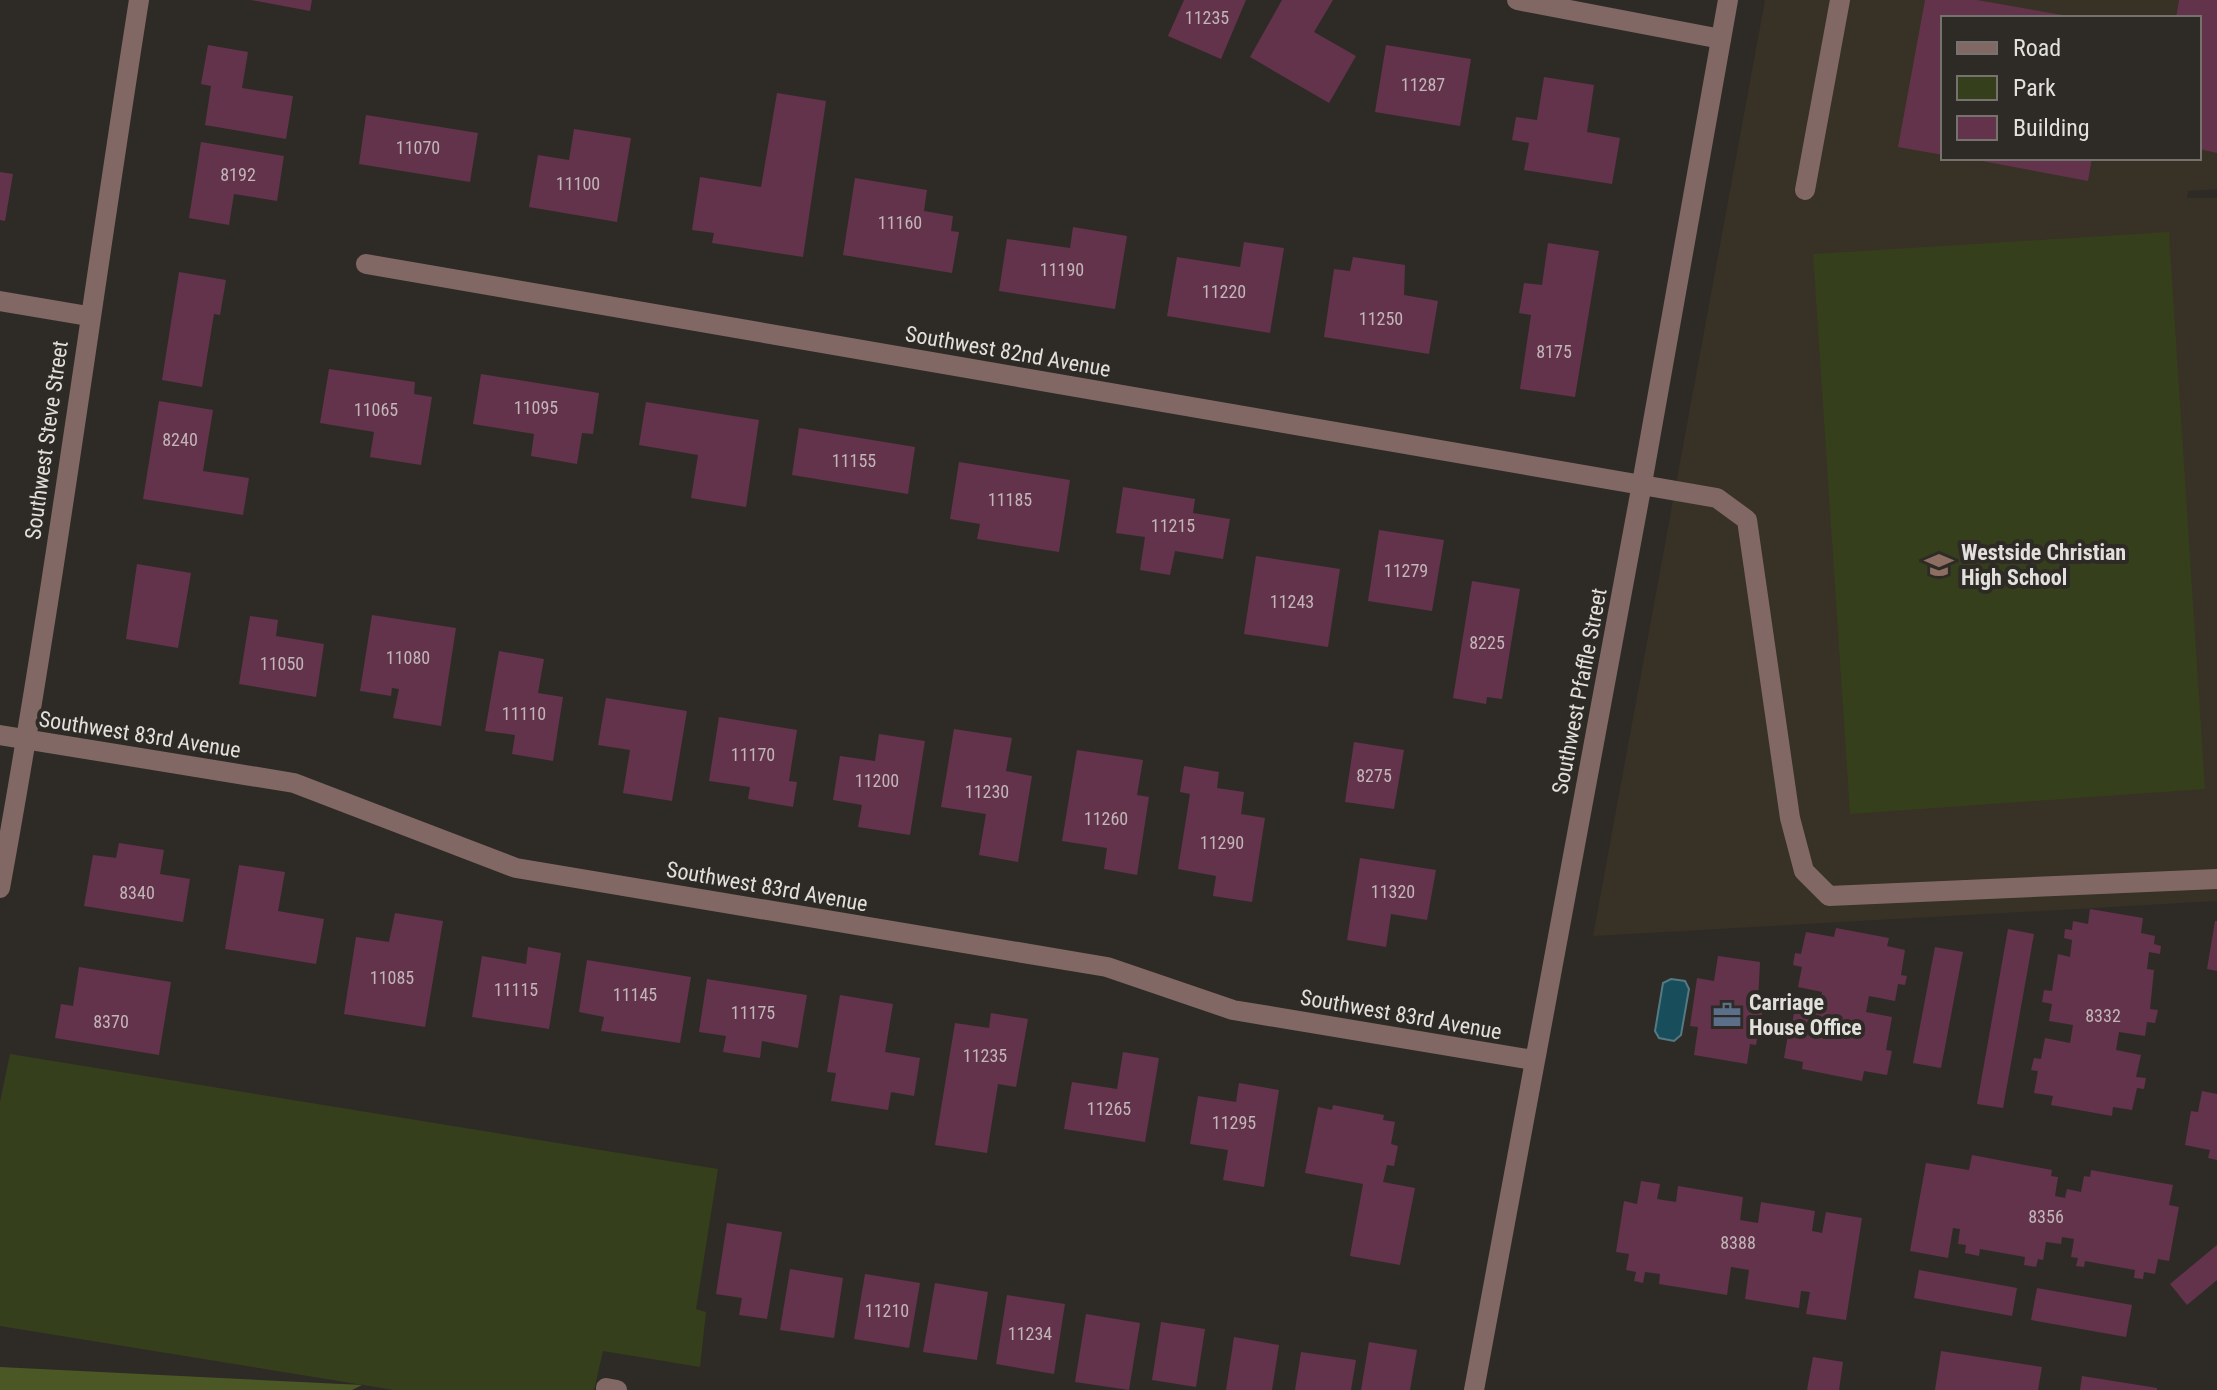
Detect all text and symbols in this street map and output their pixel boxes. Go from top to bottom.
house number: 11235 [1185,7,1229,28]
legend [1941,16,2201,160]
text: Road [2013,34,2061,62]
house number: 11287 [1401,74,1445,95]
text: Park [2013,74,2056,102]
text: Building [2013,114,2090,142]
house number: 11070 [396,137,440,158]
house number: 8192 [220,164,256,185]
house number: 11100 [556,173,600,194]
house number: 11160 [878,212,922,233]
house number: 11190 [1040,259,1084,280]
house number: 11220 [1202,281,1246,302]
house number: 11250 [1359,308,1403,329]
street label: Southwest 82nd Avenue [903,321,1113,382]
street label: Southwest Steve Street [20,339,73,541]
house number: 8175 [1536,341,1572,362]
house number: 11095 [514,397,558,418]
house number: 11065 [354,399,398,420]
house number: 8240 [162,429,198,450]
house number: 11155 [832,450,876,471]
house number: 11185 [988,489,1032,510]
house number: 11215 [1151,515,1195,536]
place label: Westside Christian High School [1961,540,2126,590]
school or university icon: Westside Christian High School [1924,550,1954,580]
house number: 11279 [1384,560,1428,581]
street label: Southwest Pfaffle Street [1547,586,1612,796]
house number: 11243 [1270,591,1314,612]
house number: 8225 [1469,632,1505,653]
house number: 11080 [386,647,430,668]
house number: 11050 [260,653,304,674]
house number: 11110 [502,703,546,724]
street label: Southwest 83rd Avenue [37,706,243,763]
house number: 11170 [731,744,775,765]
house number: 8275 [1356,765,1392,786]
house number: 11200 [855,770,899,791]
house number: 11230 [965,781,1009,802]
house number: 11260 [1084,808,1128,829]
house number: 11290 [1200,832,1244,853]
street label: Southwest 83rd Avenue [664,856,870,917]
house number: 11320 [1371,881,1415,902]
house number: 8340 [119,882,155,903]
house number: 11085 [370,967,414,988]
house number: 11115 [494,979,538,1000]
house number: 11145 [613,984,657,1005]
street label: Southwest 83rd Avenue [1298,984,1504,1045]
place label: Carriage House Office [1749,990,1862,1040]
office icon: Carriage House Office [1712,1000,1742,1030]
house number: 11175 [731,1002,775,1023]
house number: 8332 [2085,1005,2121,1026]
house number: 8370 [93,1011,129,1032]
house number: 11235 [963,1045,1007,1066]
house number: 11265 [1087,1098,1131,1119]
house number: 11295 [1212,1112,1256,1133]
house number: 8356 [2028,1206,2064,1227]
house number: 8388 [1720,1232,1756,1253]
house number: 11210 [865,1300,909,1321]
house number: 11234 [1008,1323,1052,1344]

